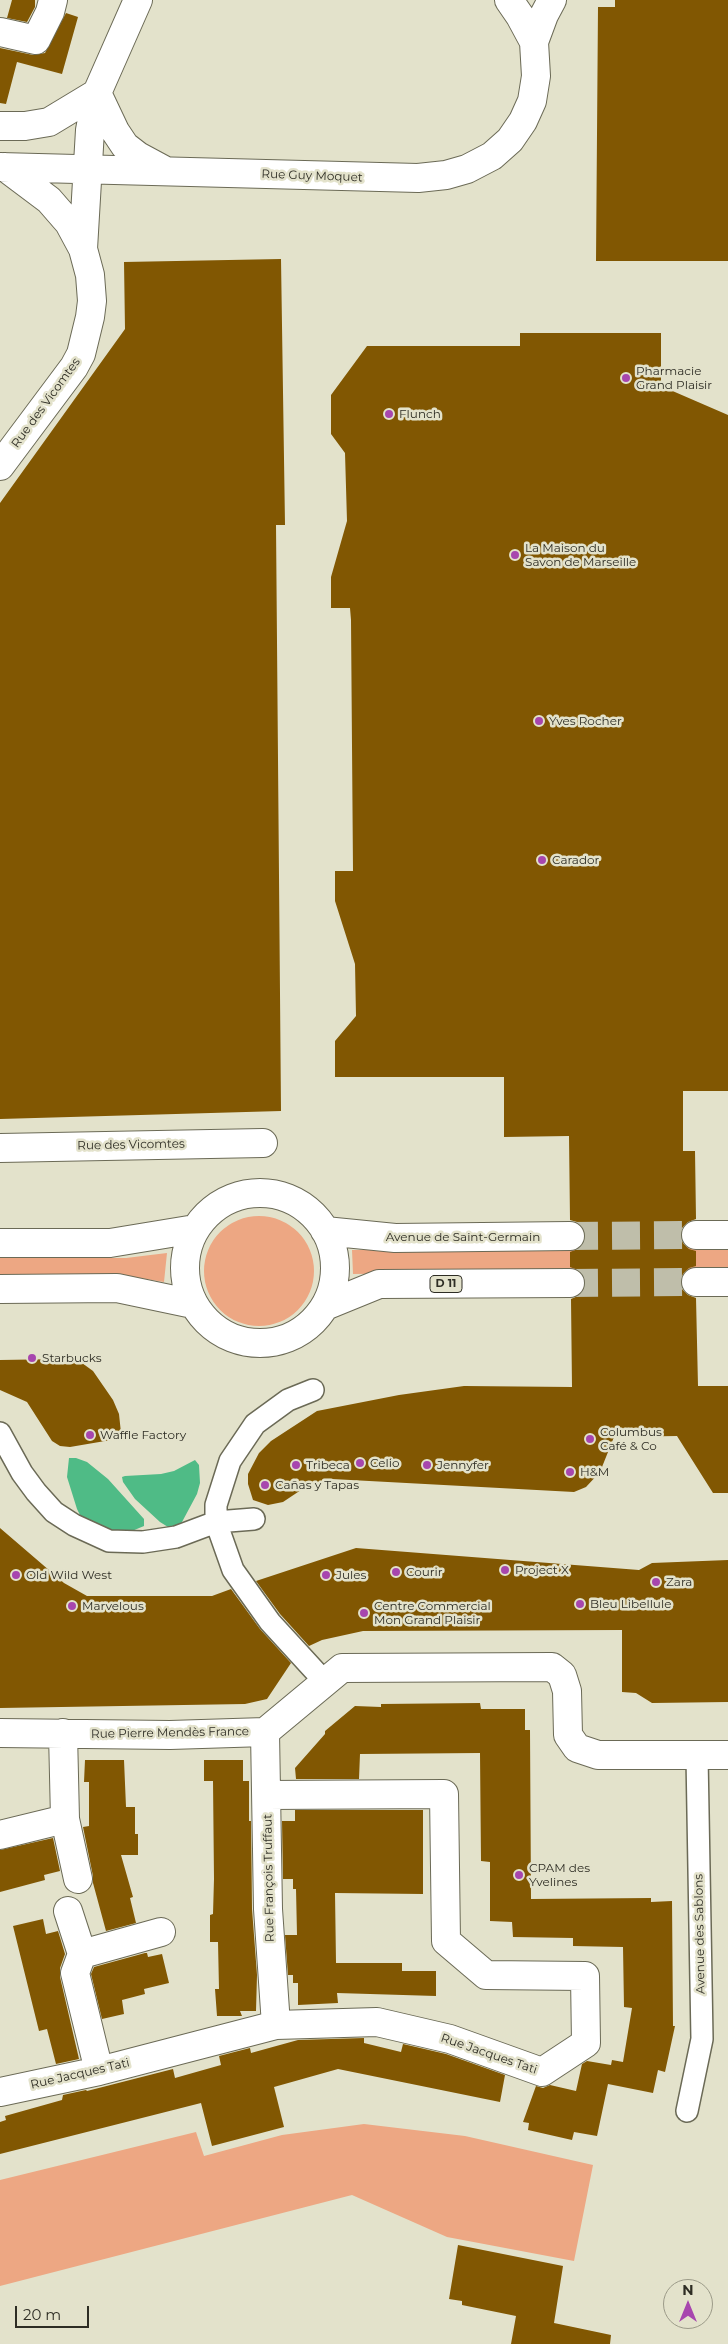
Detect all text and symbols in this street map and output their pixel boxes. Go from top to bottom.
street label: Rue Guy Moquet [261,167,363,185]
street label: Rue des Vicomtes [9,355,83,451]
place label: Pharmacie Grand Plaisir [636,364,712,392]
marker: Pharmacie Grand Plaisir [620,372,632,384]
place label: Flunch [399,407,441,421]
marker: Flunch [383,408,395,420]
place label: La Maison du Savon de Marseille [525,541,636,569]
marker: La Maison du Savon de Marseille [509,549,521,561]
place label: Yves Rocher [549,714,622,728]
marker: Yves Rocher [533,715,545,727]
place label: Carador [552,853,599,867]
marker: Carador [536,854,548,866]
street label: Rue des Vicomtes [77,1137,185,1153]
street label: Avenue de Saint-Germain [386,1230,540,1244]
road number: D 11 [430,1276,462,1292]
place label: Starbucks [42,1351,102,1365]
marker: Starbucks [26,1352,38,1364]
place label: Columbus Café & Co [600,1425,662,1453]
place label: Waffle Factory [100,1428,186,1442]
marker: Waffle Factory [84,1429,96,1441]
marker: Columbus Café & Co [584,1433,596,1445]
place label: Celio [370,1456,399,1470]
marker: Celio [354,1457,366,1469]
place label: Tribeca [306,1458,350,1472]
place label: Jennyfer [437,1458,489,1472]
marker: Tribeca [290,1459,302,1471]
marker: Jennyfer [421,1459,433,1471]
place label: H&M [580,1465,609,1479]
marker: H&M [564,1466,576,1478]
place label: Cañas y Tapas [275,1478,359,1492]
marker: Cañas y Tapas [259,1479,271,1491]
place label: Project X [515,1563,569,1577]
marker: Project X [499,1564,511,1576]
place label: Courir [406,1565,443,1579]
marker: Courir [390,1566,402,1578]
place label: Old Wild West [26,1568,112,1582]
place label: Jules [336,1568,366,1582]
marker: Old Wild West [10,1569,22,1581]
marker: Jules [320,1569,332,1581]
place label: Zara [666,1575,692,1589]
marker: Zara [650,1576,662,1588]
place label: Bleu Libellule [590,1597,671,1611]
marker: Bleu Libellule [574,1598,586,1610]
place label: Marvelous [82,1599,144,1613]
place label: Centre Commercial Mon Grand Plaisir [374,1599,491,1627]
marker: Marvelous [66,1600,78,1612]
marker: Centre Commercial Mon Grand Plaisir [358,1607,370,1619]
street label: Rue Pierre Mendès France [91,1724,249,1742]
street label: Rue François Truffaut [261,1814,277,1942]
place label: CPAM des Yvelines [529,1861,590,1889]
marker: CPAM des Yvelines [513,1869,525,1881]
street label: Avenue des Sablons [692,1874,708,1994]
street label: Rue Jacques Tati [439,2031,539,2077]
street label: Rue Jacques Tati [29,2056,131,2092]
north arrow [663,2279,713,2329]
text: N [682,2281,694,2299]
scale bar [18,2296,91,2328]
text: 20 m [23,2305,61,2324]

